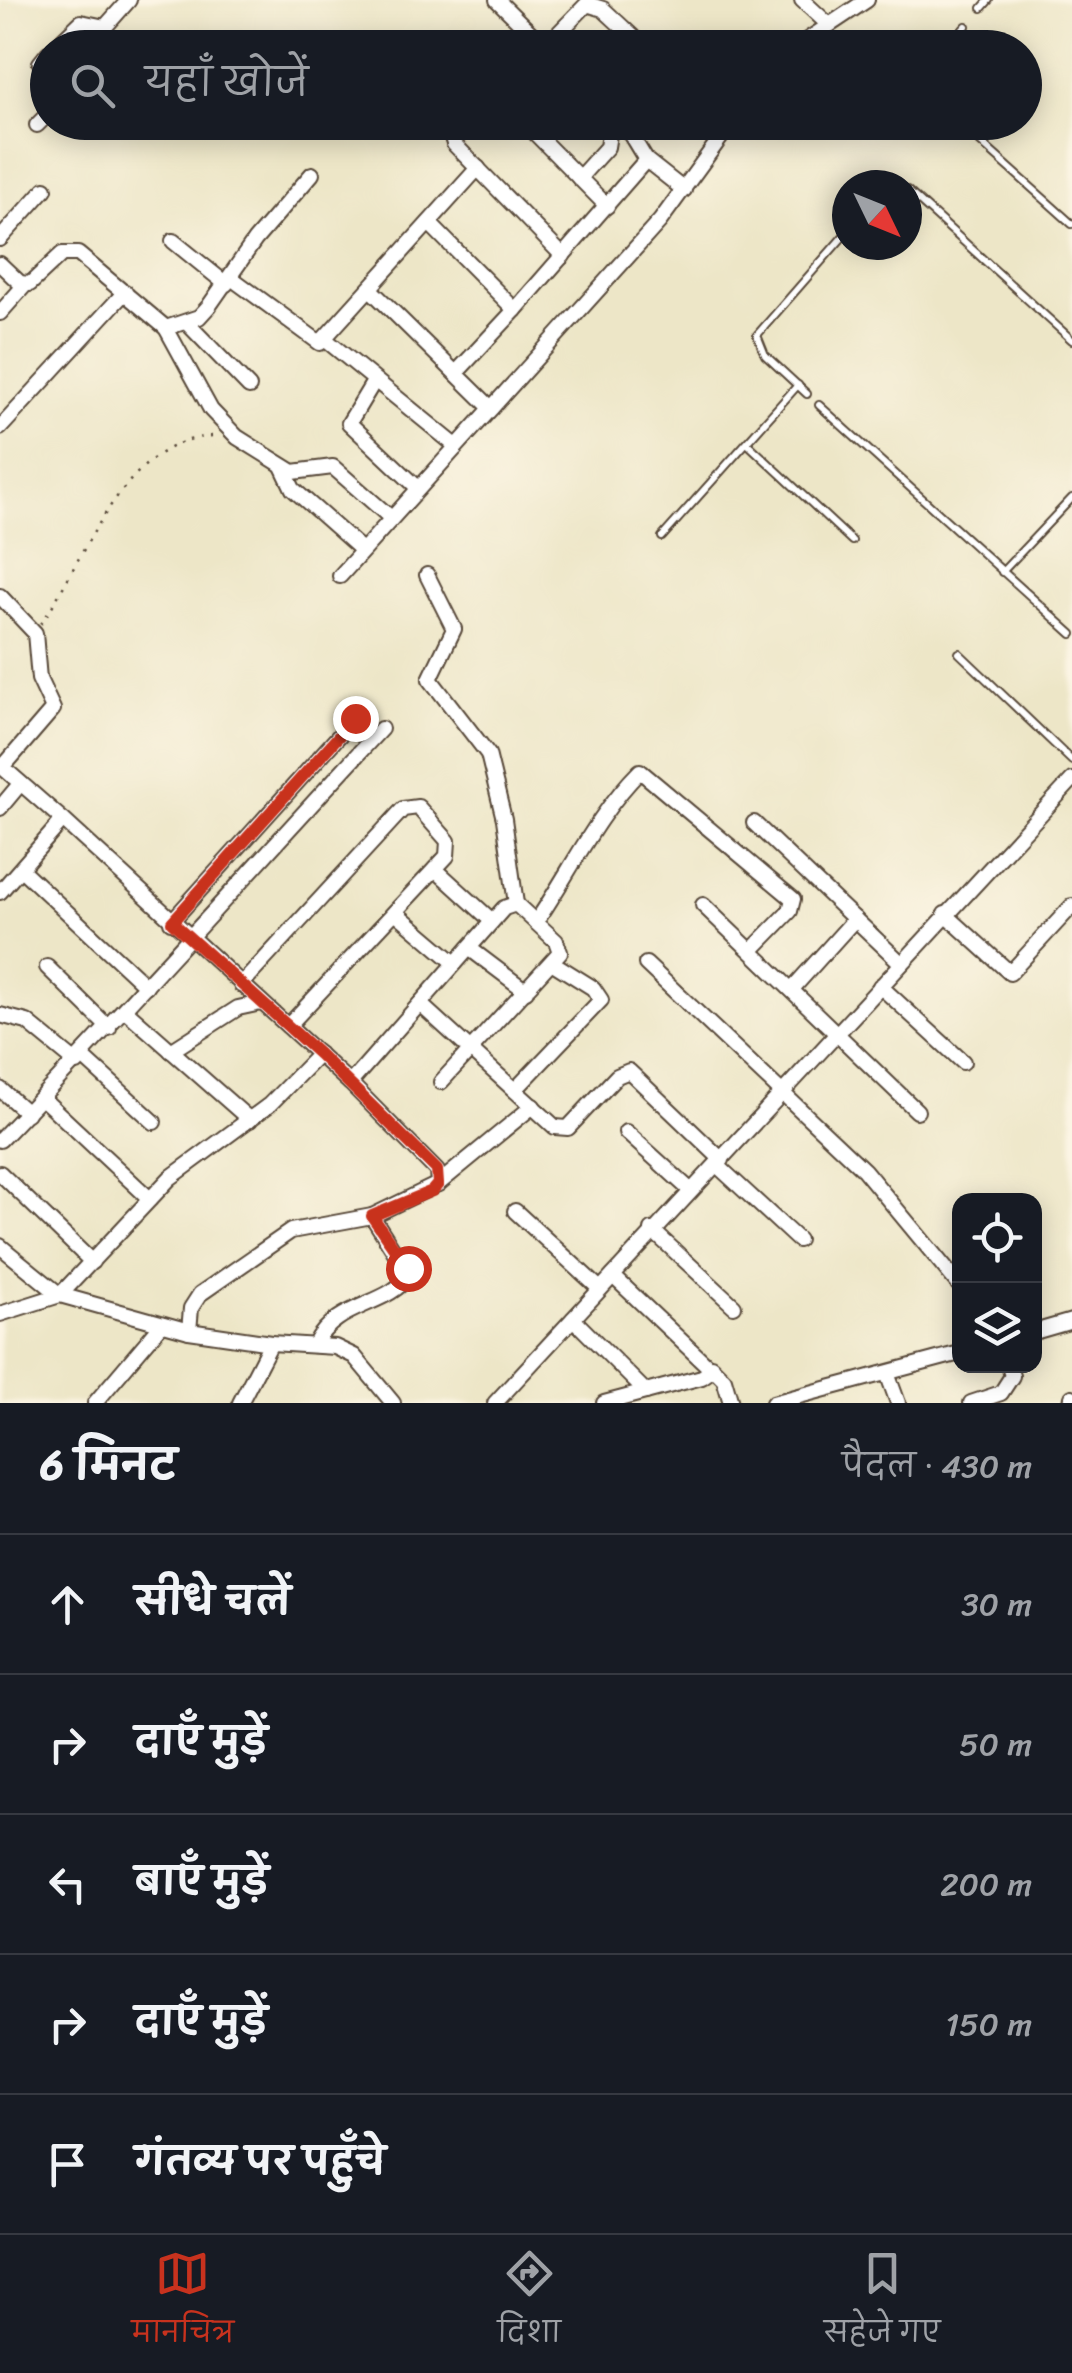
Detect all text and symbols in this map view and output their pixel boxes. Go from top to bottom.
search box [30,30,1042,140]
text: यहाँ खोजें [145,49,308,116]
icon: search [65,58,120,113]
north arrow [832,170,922,260]
route end [333,696,379,742]
map controls [952,1193,1042,1373]
button: locate [952,1193,1042,1283]
route start [386,1246,432,1292]
button: layers [952,1283,1042,1373]
text: 6 मिनट [40,1428,177,1502]
text: पैदल · 430 m [842,1438,1032,1495]
text: सीधे चलें [135,1568,291,1635]
text: 30 m [961,1576,1032,1633]
icon: ahead [40,1577,95,1632]
text: दाएँ मुड़ें [135,1708,267,1775]
text: 50 m [959,1716,1032,1773]
icon: right [40,1717,95,1772]
text: बाएँ मुड़ें [135,1848,269,1915]
text: 200 m [940,1856,1032,1913]
icon: left [40,1857,95,1912]
text: दाएँ मुड़ें [135,1988,267,2055]
text: 150 m [946,1996,1032,2053]
icon: right [40,1997,95,2052]
text: गंतव्य पर पहुँचे [135,2128,386,2195]
icon: arrive [40,2137,95,2192]
tab: मानचित्र [132,2246,234,2363]
tab: दिशा [497,2246,561,2363]
tab: सहेजे गए [824,2246,940,2363]

